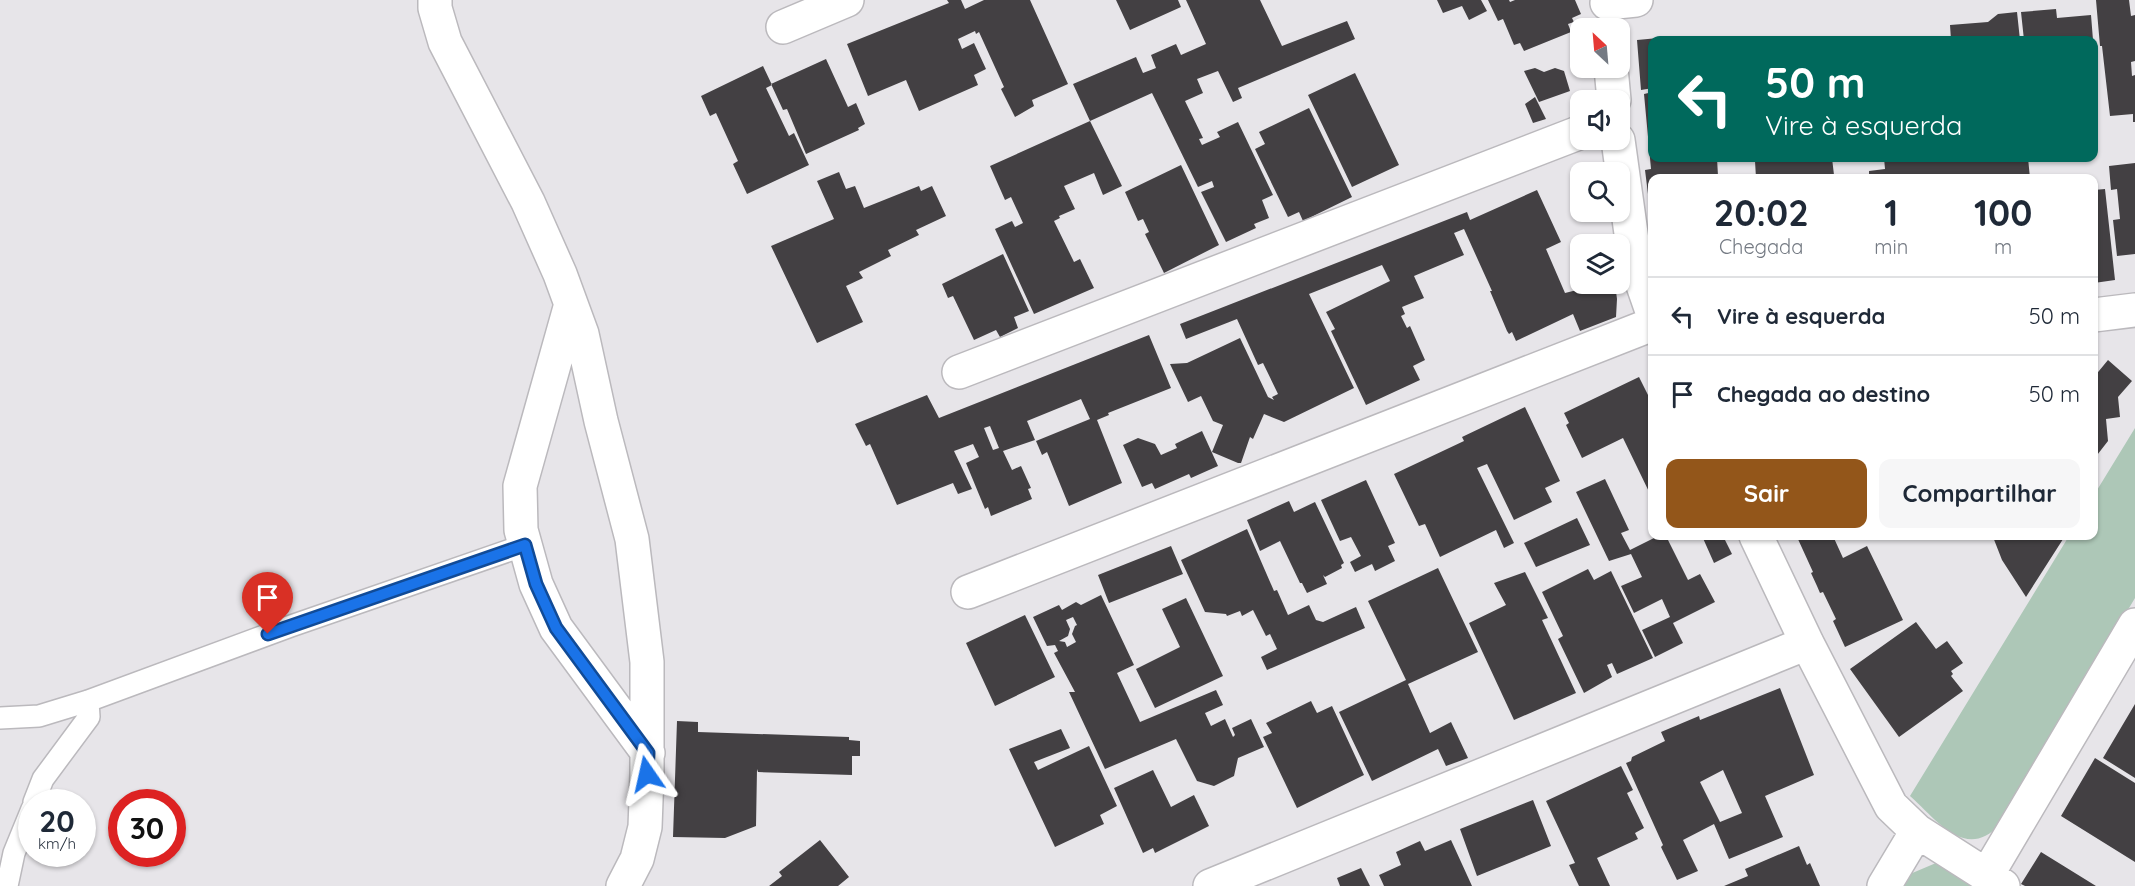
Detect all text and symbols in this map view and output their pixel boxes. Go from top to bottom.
north arrow [1570,18,1630,78]
map controls [1570,18,1630,294]
text: 50 m [1765,56,1865,109]
icon: left [1666,60,1744,138]
button: sound [1570,90,1630,150]
text: Vire à esquerda [1765,108,1962,142]
button: search [1570,162,1630,222]
text: 20:02 [1714,190,1809,235]
text: 1 [1884,190,1898,235]
text: 100 [1974,190,2032,235]
button: layers [1570,234,1630,294]
text: Chegada [1719,234,1803,259]
text: min [1874,234,1908,259]
text: m [1994,234,2012,259]
icon: left [1666,300,1699,333]
text: Vire à esquerda [1717,302,1885,330]
text: 50 m [2029,302,2080,330]
icon: arrive [1666,378,1699,411]
text: Chegada ao destino [1717,380,1930,408]
text: 50 m [2029,380,2080,408]
button: Sair [1666,459,1867,528]
button: Compartilhar [1879,459,2080,528]
pin [242,572,293,634]
icon: arrive [251,581,284,614]
position arrow [615,742,679,806]
speed limit sign: 30 [108,789,186,867]
text: 20 [39,802,75,840]
text: km/h [38,834,76,853]

